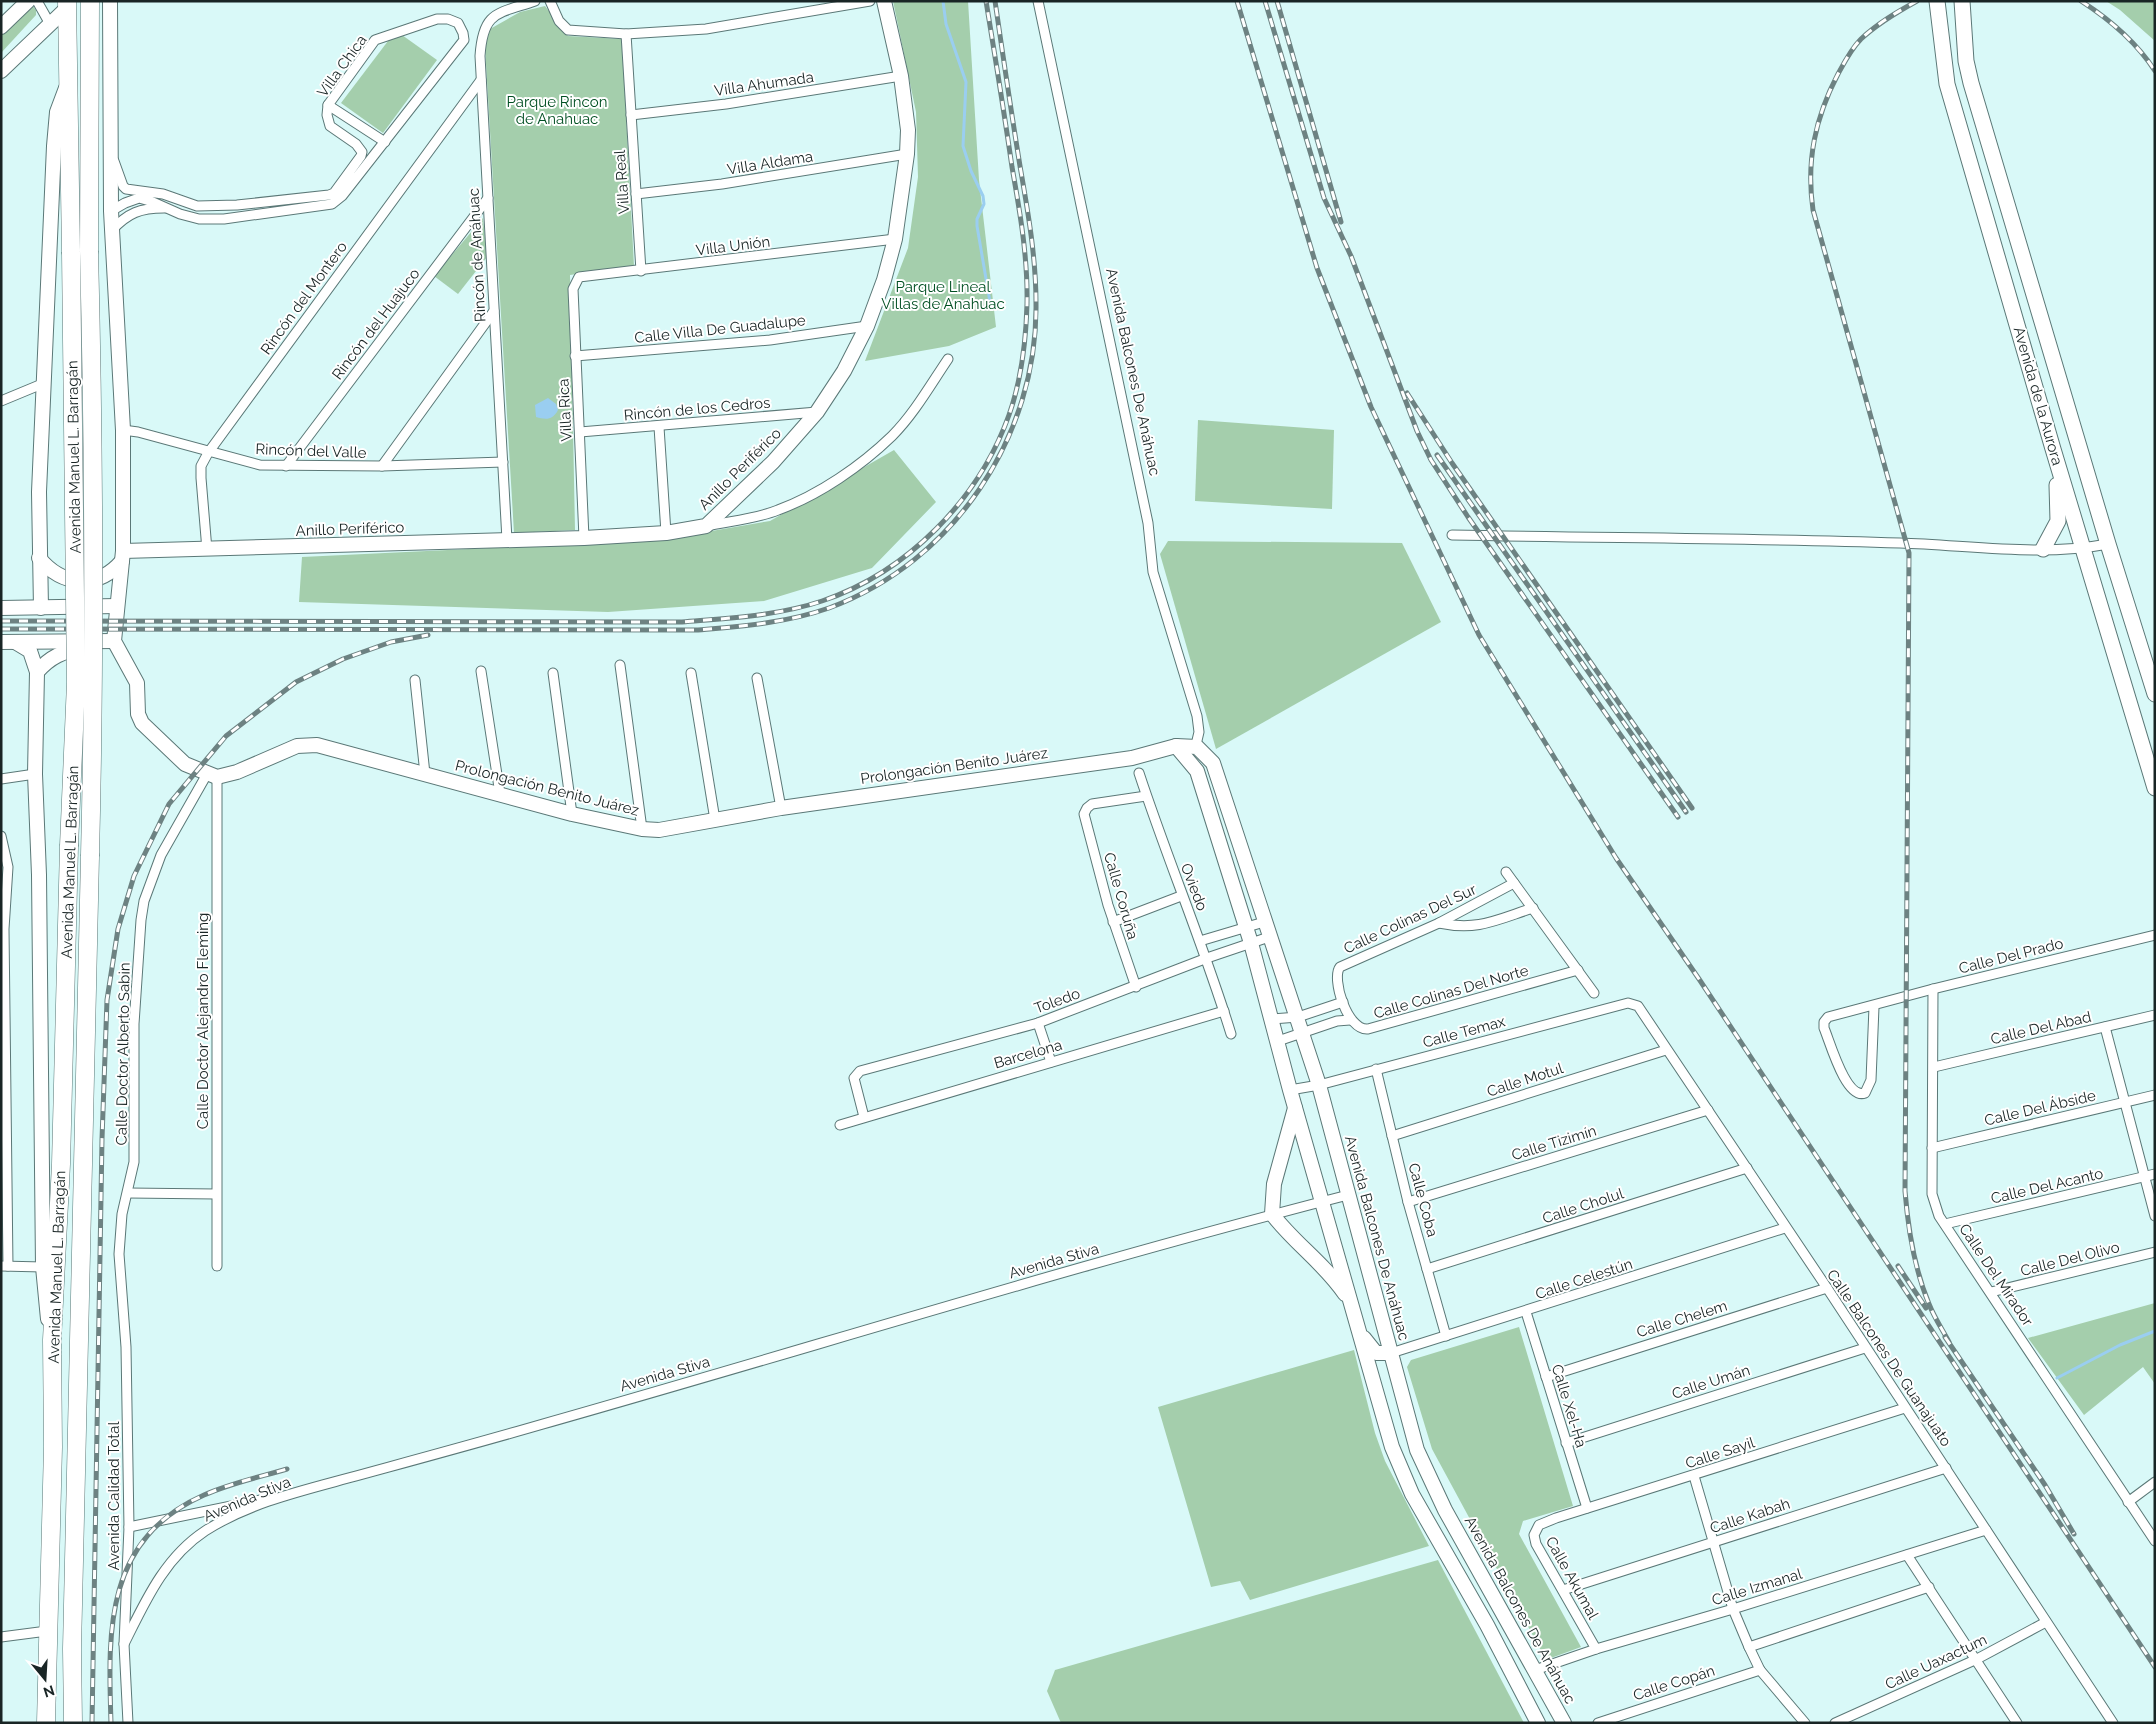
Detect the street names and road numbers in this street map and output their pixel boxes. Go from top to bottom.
street label: Villa Chica [313,31,371,101]
street label: Villa Ahumada [713,68,815,100]
street label: Villa Aldama [726,147,814,179]
street label: Villa Real [611,148,633,215]
street label: Rincón de Anáhuac [465,188,489,322]
street label: Villa Unión [695,233,771,259]
street label: Rincón del Montero [257,238,351,358]
street label: Rincón del Huajuco [328,265,424,383]
street label: Avenida Balcones De Anáhuac [1102,267,1164,477]
street label: Calle Villa De Guadalupe [633,311,807,347]
street label: Avenida de la Aurora [2010,325,2066,467]
street label: Avenida Manuel L. Barragán [63,360,85,554]
street label: Villa Rica [554,378,576,442]
street label: Rincón de los Cedros [623,394,771,424]
street label: Anillo Periférico [695,424,785,514]
street label: Rincón del Valle [255,440,367,462]
street label: Anillo Periférico [295,518,405,540]
street label: Prolongación Benito Juárez [859,744,1049,788]
street label: Prolongación Benito Juárez [453,756,641,820]
street label: Avenida Manuel L. Barragán [58,765,82,959]
street label: Calle Coruña [1100,850,1142,942]
street label: Oviedo [1177,861,1211,913]
street label: Calle Colinas Del Sur [1341,880,1480,958]
street label: Calle Doctor Alejandro Fleming [194,913,212,1129]
street label: Calle Del Prado [1957,934,2065,978]
street label: Calle Colinas Del Norte [1372,961,1531,1023]
street label: Calle Doctor Alberto Sabin [112,962,134,1146]
street label: Toledo [1032,984,1082,1018]
street label: Calle Del Abad [1989,1008,2093,1048]
street label: Calle Temax [1421,1012,1508,1052]
street label: Barcelona [992,1036,1064,1072]
street label: Calle Motul [1485,1059,1566,1101]
street label: Calle Del Ábside [1983,1086,2098,1130]
street label: Calle Tizimín [1509,1122,1599,1164]
street label: Avenida Balcones De Anáhuac [1341,1134,1413,1342]
street label: Calle Coba [1404,1161,1442,1239]
street label: Calle Del Acanto [1989,1164,2105,1208]
street label: Avenida Manuel L. Barragán [45,1170,69,1364]
street label: Calle Cholul [1540,1184,1627,1228]
street label: Calle Del Mirador [1955,1220,2037,1330]
street label: Calle Del Olivo [2019,1238,2121,1280]
street label: Avenida Stiva [1007,1240,1101,1282]
street label: Calle Celestún [1533,1255,1635,1303]
street label: Calle Balcones De Guanajuato [1823,1266,1955,1450]
street label: Calle Chelem [1635,1297,1729,1341]
street label: Avenida Stiva [618,1353,712,1395]
street label: Calle Umán [1670,1361,1752,1403]
street label: Calle Xel-Ha [1548,1362,1590,1450]
street label: Avenida Calidad Total [105,1421,123,1571]
street label: Calle Sayil [1683,1433,1758,1473]
street label: Avenida Stiva [201,1473,293,1525]
street label: Calle Kabah [1708,1495,1792,1537]
street label: Avenida Balcones De Anáhuac [1461,1513,1579,1707]
street label: Calle Akumal [1542,1533,1603,1623]
street label: Calle Izmanal [1710,1564,1805,1609]
street label: Calle Uaxactum [1882,1631,1990,1693]
street label: Calle Copán [1631,1661,1717,1705]

